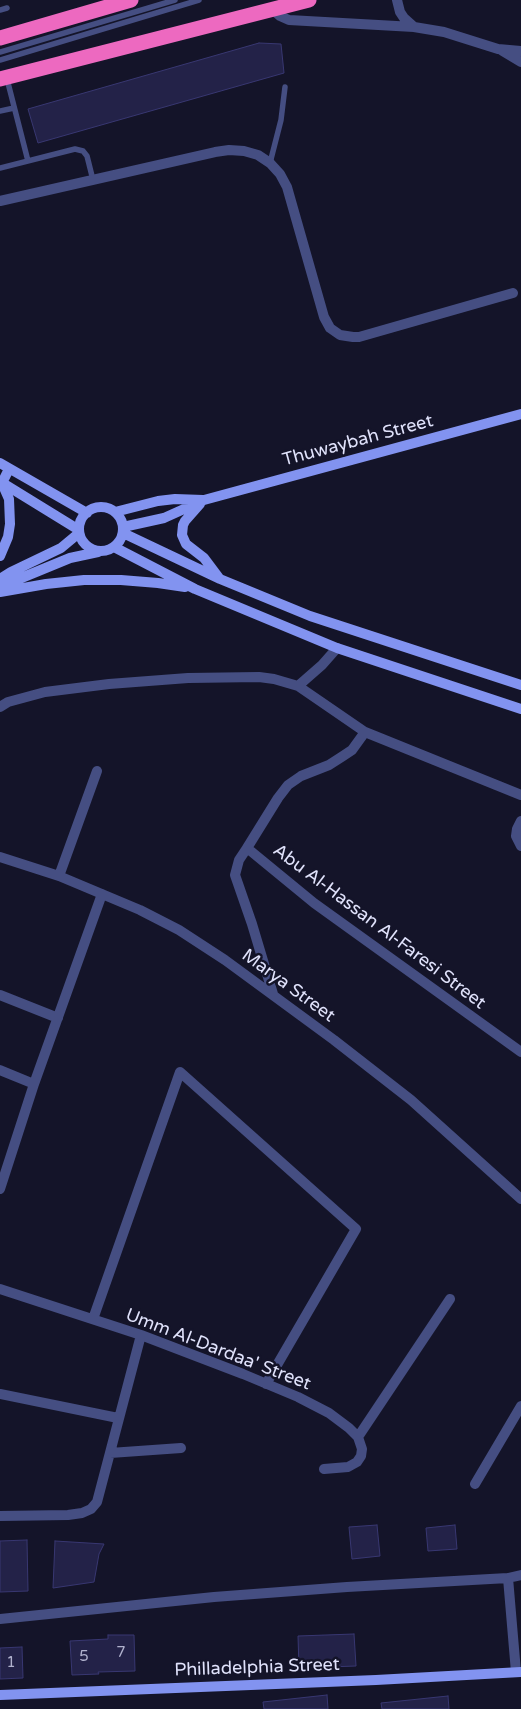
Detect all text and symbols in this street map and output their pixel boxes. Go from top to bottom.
street label: Thuwaybah Street [280,411,436,471]
street label: Abu Al-Hassan Al-Faresi Street [268,840,490,1014]
street label: Marya Street [237,945,339,1027]
street label: Umm Al-Dardaa' Street [122,1305,314,1395]
house number: 7 [116,1644,126,1662]
house number: 5 [79,1648,89,1666]
house number: 1 [6,1654,16,1672]
street label: Philladelphia Street [174,1654,340,1682]

